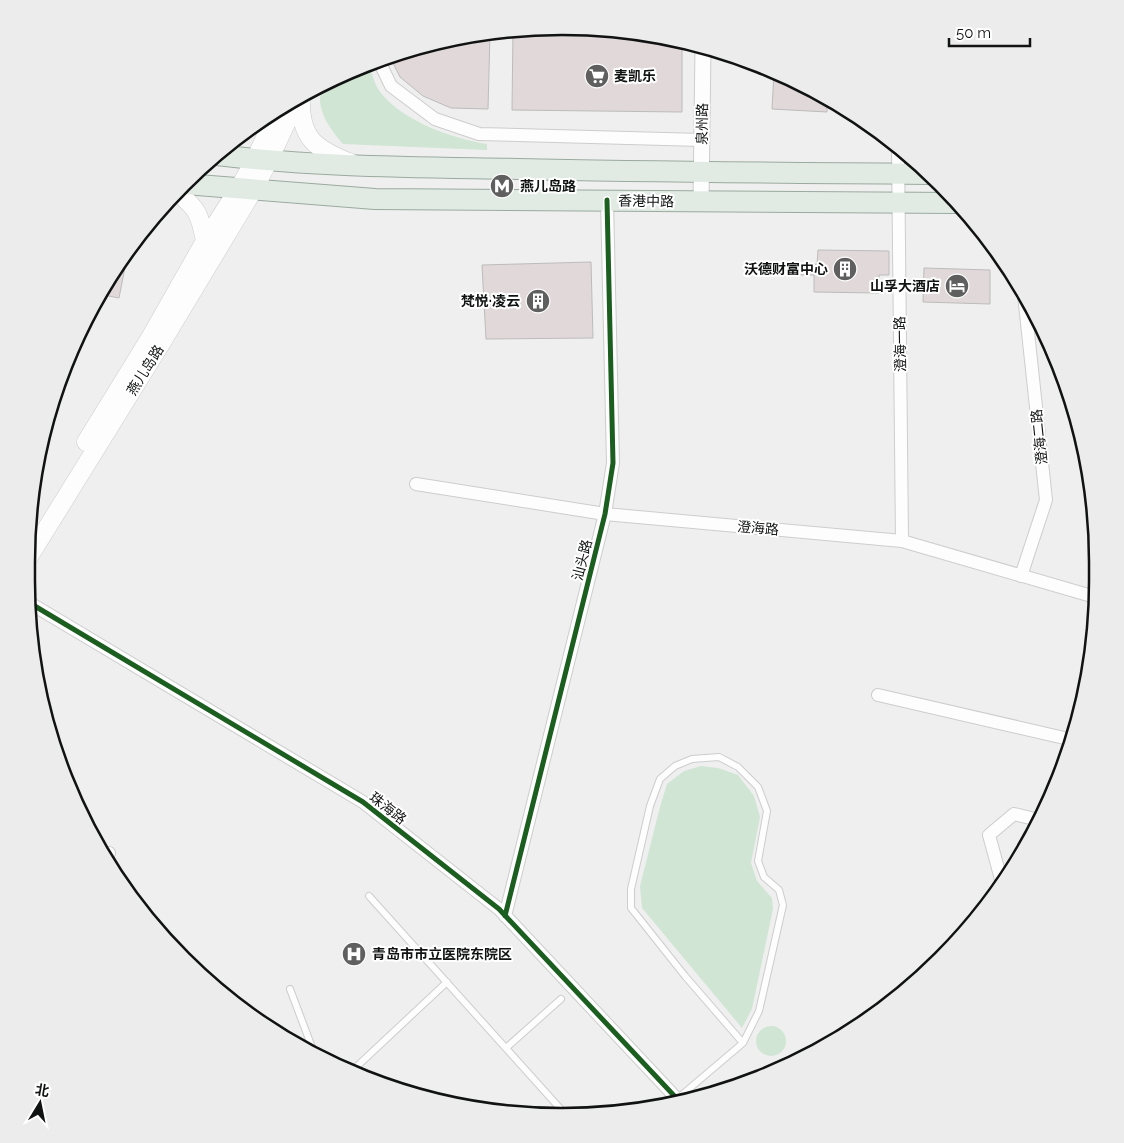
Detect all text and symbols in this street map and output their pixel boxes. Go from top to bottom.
scale bar [949,15,1030,47]
text: 50 m [956,24,991,42]
supermarket icon: 麦凯乐 [584,63,610,89]
place label: 麦凯乐 [614,68,656,84]
street label: 泉州路 [694,103,710,145]
metro station icon: 燕儿岛路 [489,173,515,199]
place label: 燕儿岛路 [520,178,576,194]
street label: 香港中路 [618,193,674,209]
building icon: 沃德财富中心 [832,256,858,282]
place label: 沃德财富中心 [744,261,828,277]
hotel icon: 山孚大酒店 [944,273,970,299]
place label: 山孚大酒店 [870,278,940,294]
building icon: 梵悦·凌云 [525,288,551,314]
place label: 梵悦·凌云 [461,293,520,309]
street label: 澄海一路 [892,316,908,372]
street label: 燕儿岛路 [123,342,167,398]
street label: 澄海二路 [1028,408,1050,466]
street label: 澄海路 [736,518,780,538]
street label: 汕头路 [569,538,595,582]
street label: 珠海路 [367,789,409,827]
hospital icon: 青岛市市立医院东院区 [341,941,367,967]
place label: 青岛市市立医院东院区 [372,946,512,962]
north arrow [15,1078,65,1128]
text: 北 [34,1081,51,1099]

